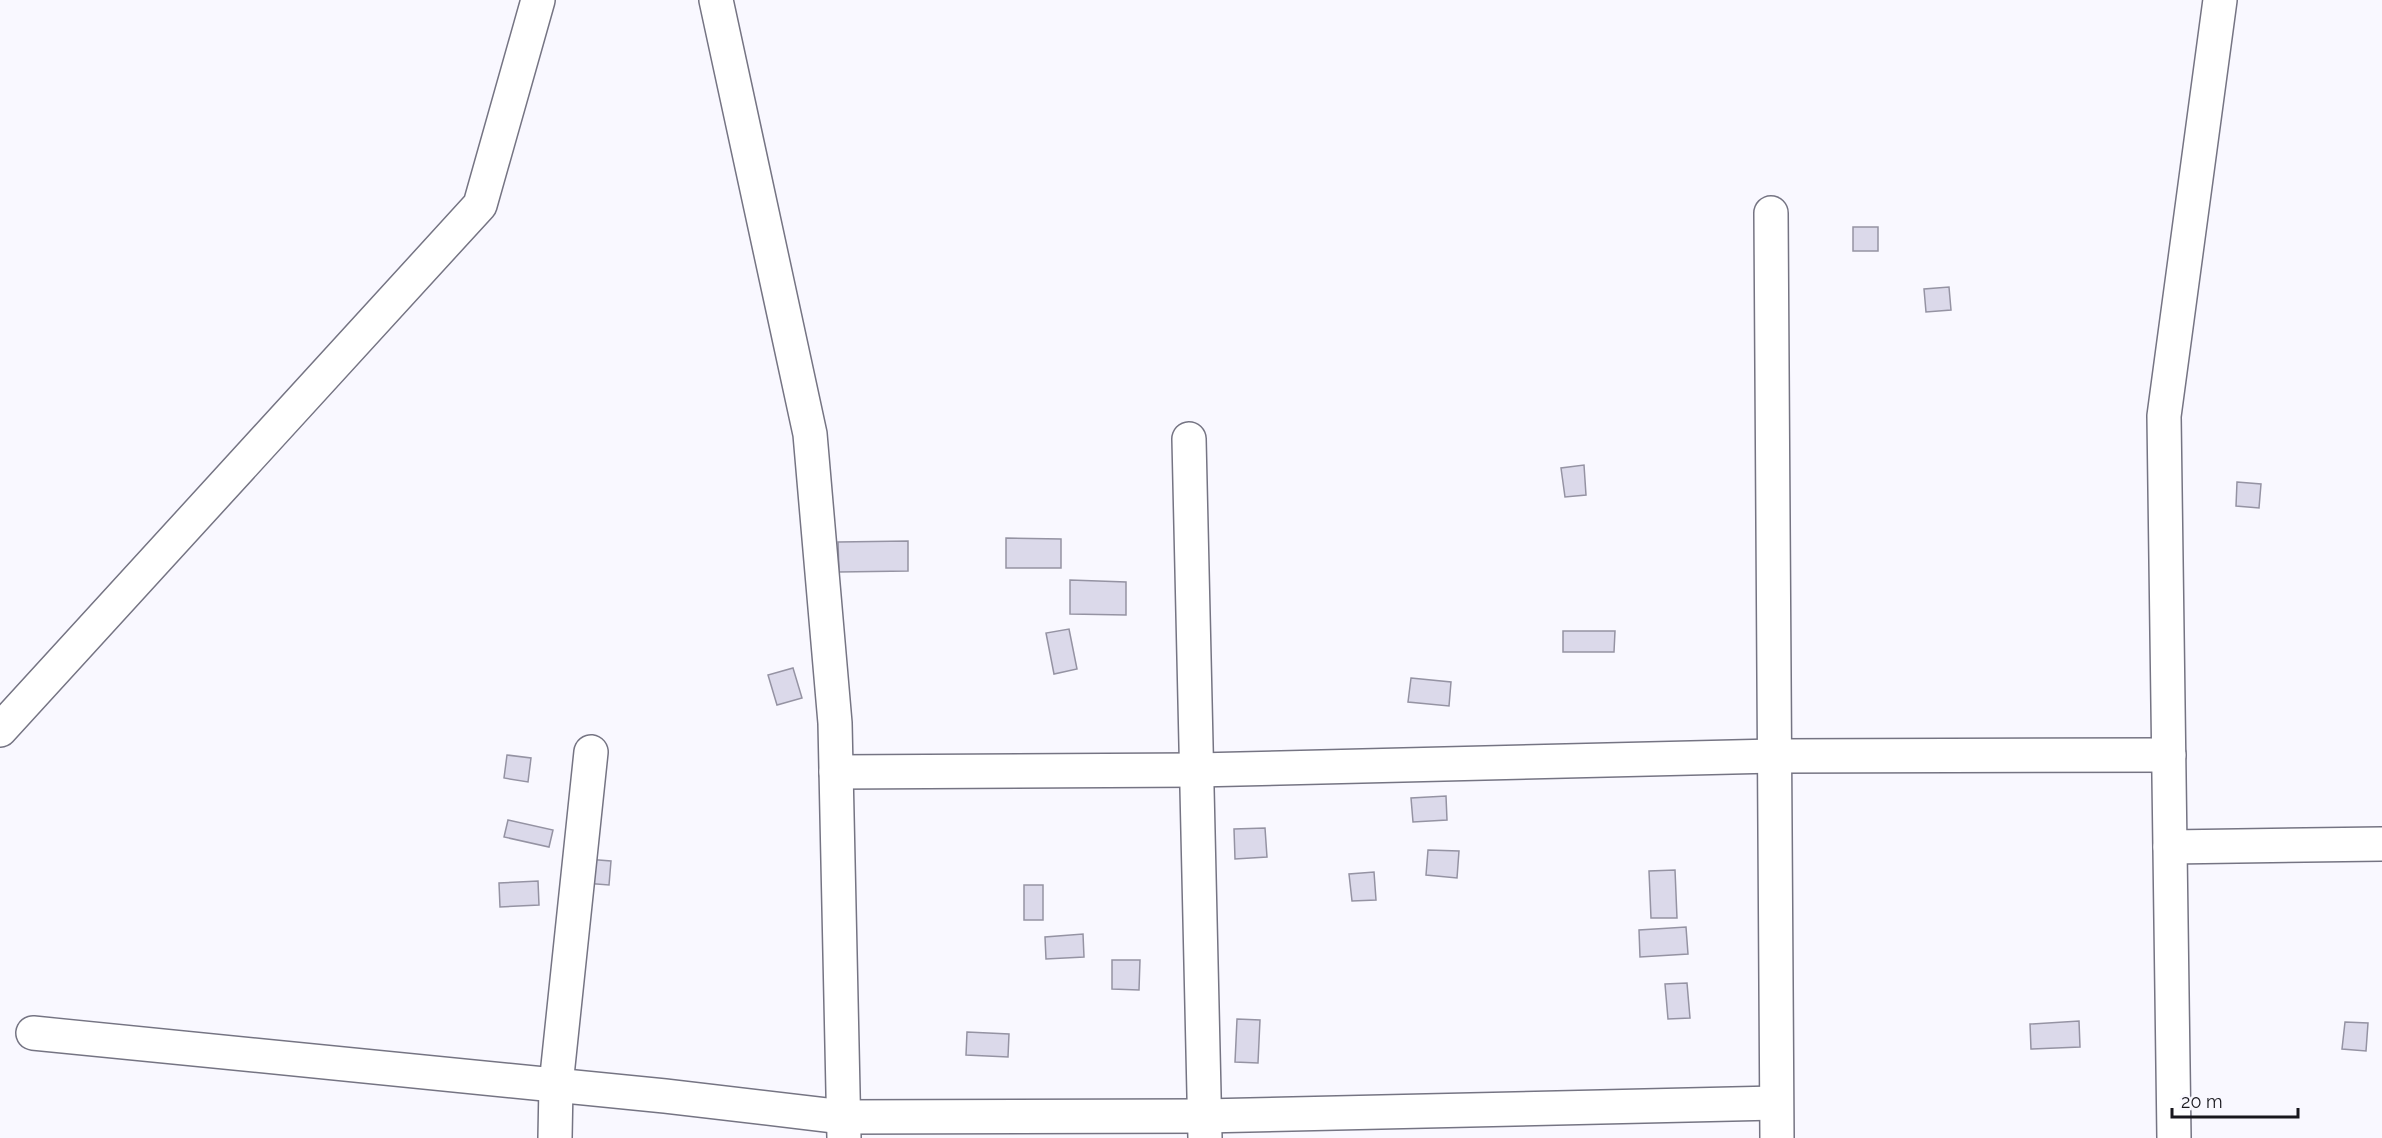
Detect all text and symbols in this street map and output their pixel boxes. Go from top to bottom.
scale bar [2172,1081,2298,1119]
text: 20 m [2181,1091,2223,1112]

